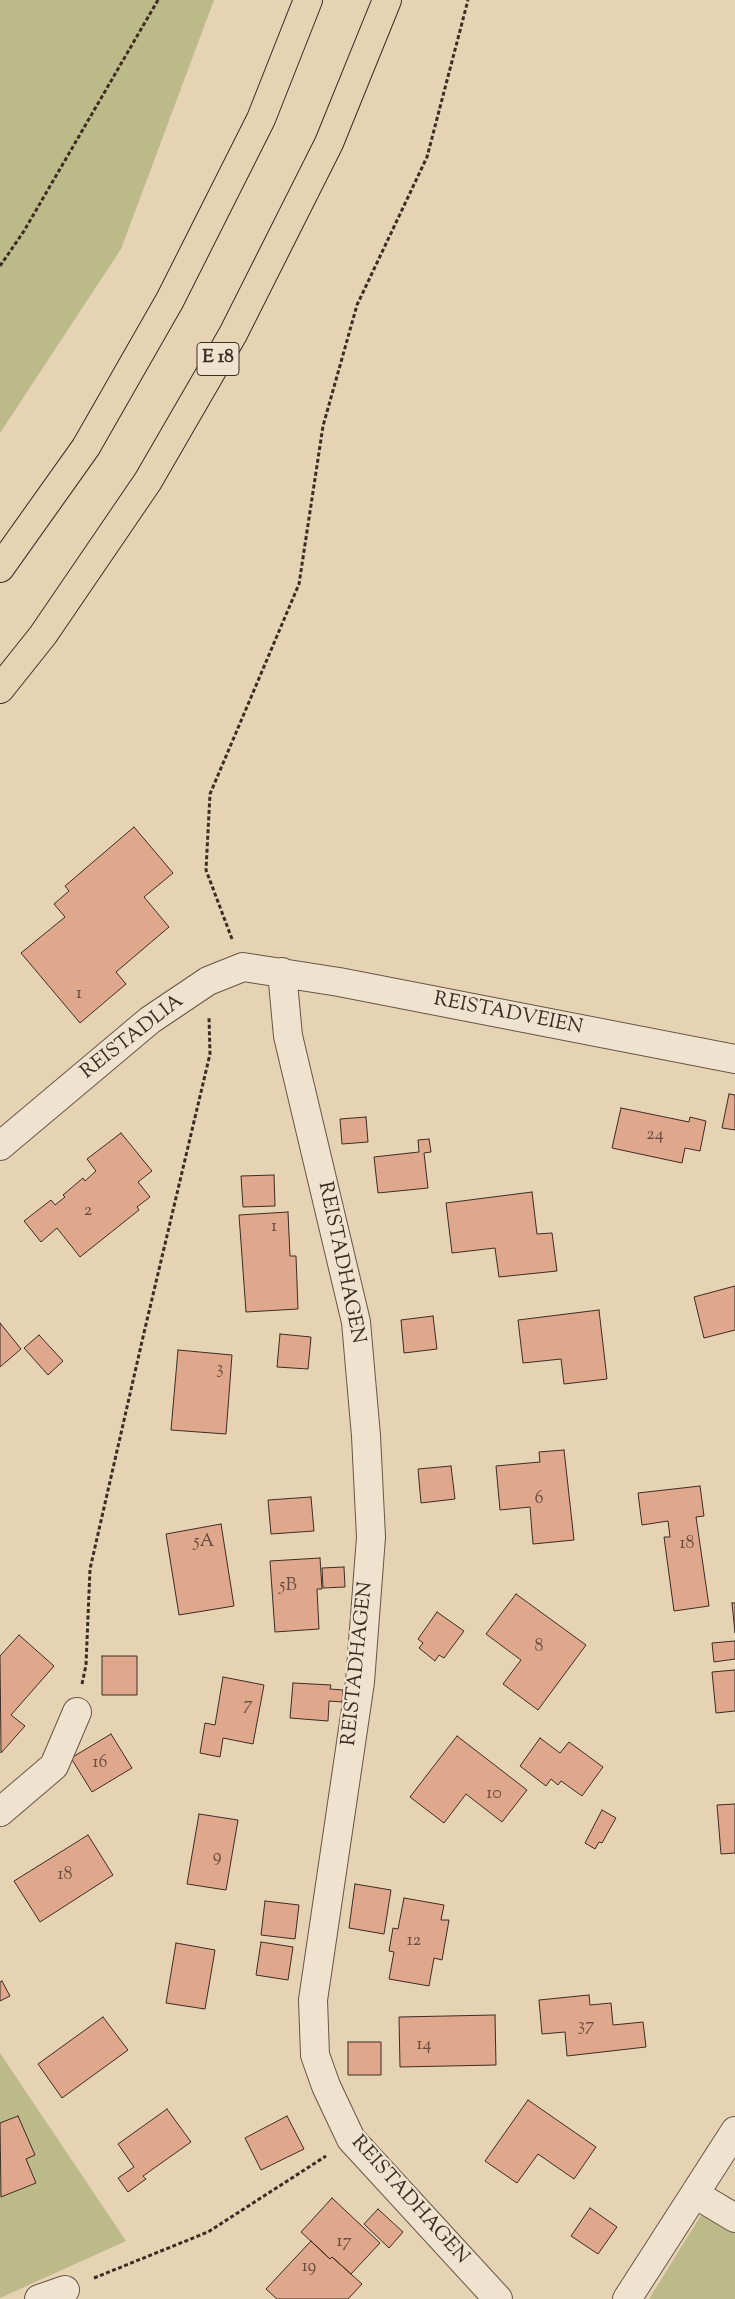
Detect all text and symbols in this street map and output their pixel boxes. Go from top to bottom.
road number: E 18 [197,342,239,376]
house number: 1 [76,984,82,1006]
street label: REISTADVEIEN [431,989,585,1041]
street label: REISTADLIA [77,990,189,1086]
house number: 24 [646,1125,664,1147]
street label: REISTADHAGEN [311,1180,369,1346]
house number: 2 [84,1201,92,1223]
house number: 1 [271,1217,277,1239]
house number: 3 [216,1359,224,1381]
house number: 6 [535,1489,543,1511]
house number: 5A [194,1532,214,1554]
house number: 18 [679,1534,695,1556]
house number: 5B [279,1576,297,1598]
street label: REISTADHAGEN [338,1581,380,1747]
house number: 8 [535,1637,543,1659]
house number: 7 [243,1695,253,1717]
house number: 16 [92,1753,108,1775]
house number: 10 [486,1784,502,1806]
house number: 9 [213,1847,221,1869]
house number: 18 [57,1865,73,1887]
house number: 12 [407,1931,421,1953]
house number: 37 [578,2016,594,2038]
house number: 14 [416,2035,432,2057]
street label: REISTADHAGEN [345,2132,473,2270]
house number: 17 [336,2232,352,2254]
house number: 19 [302,2257,316,2279]

